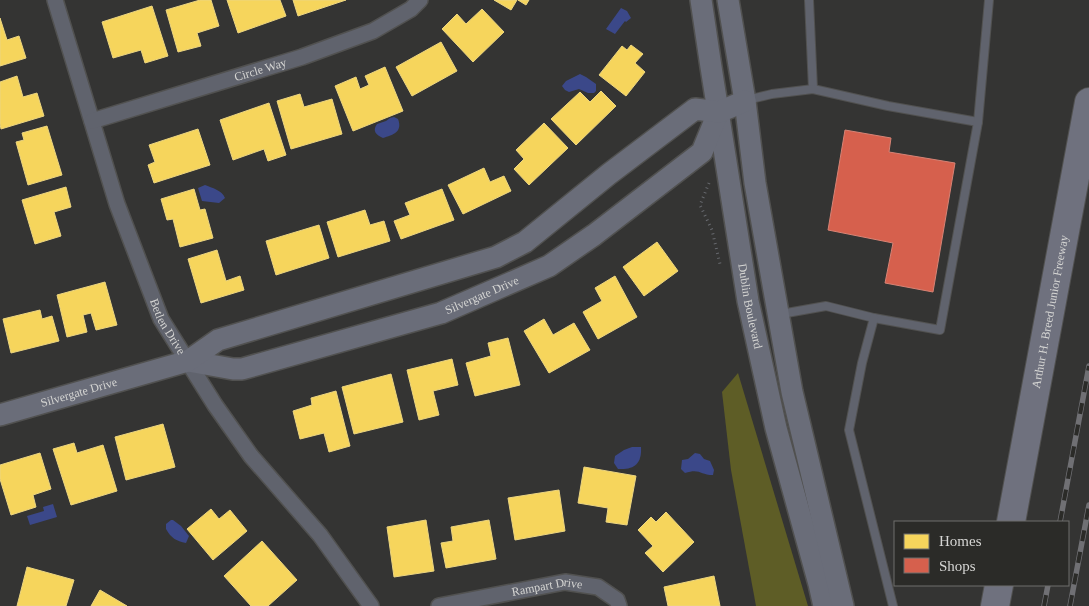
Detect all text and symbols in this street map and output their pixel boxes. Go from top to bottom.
street label: Circle Way [233,55,288,84]
street label: Arthur H. Breed Junior Freeway [1029,234,1071,389]
street label: Dublin Boulevard [735,263,765,350]
street label: Silvergate Drive [443,273,521,317]
street label: Betlen Drive [147,297,188,357]
street label: Silvergate Drive [39,375,119,410]
legend [894,521,1069,586]
text: Homes [939,533,982,549]
text: Shops [939,558,976,574]
street label: Rampart Drive [511,575,583,599]

